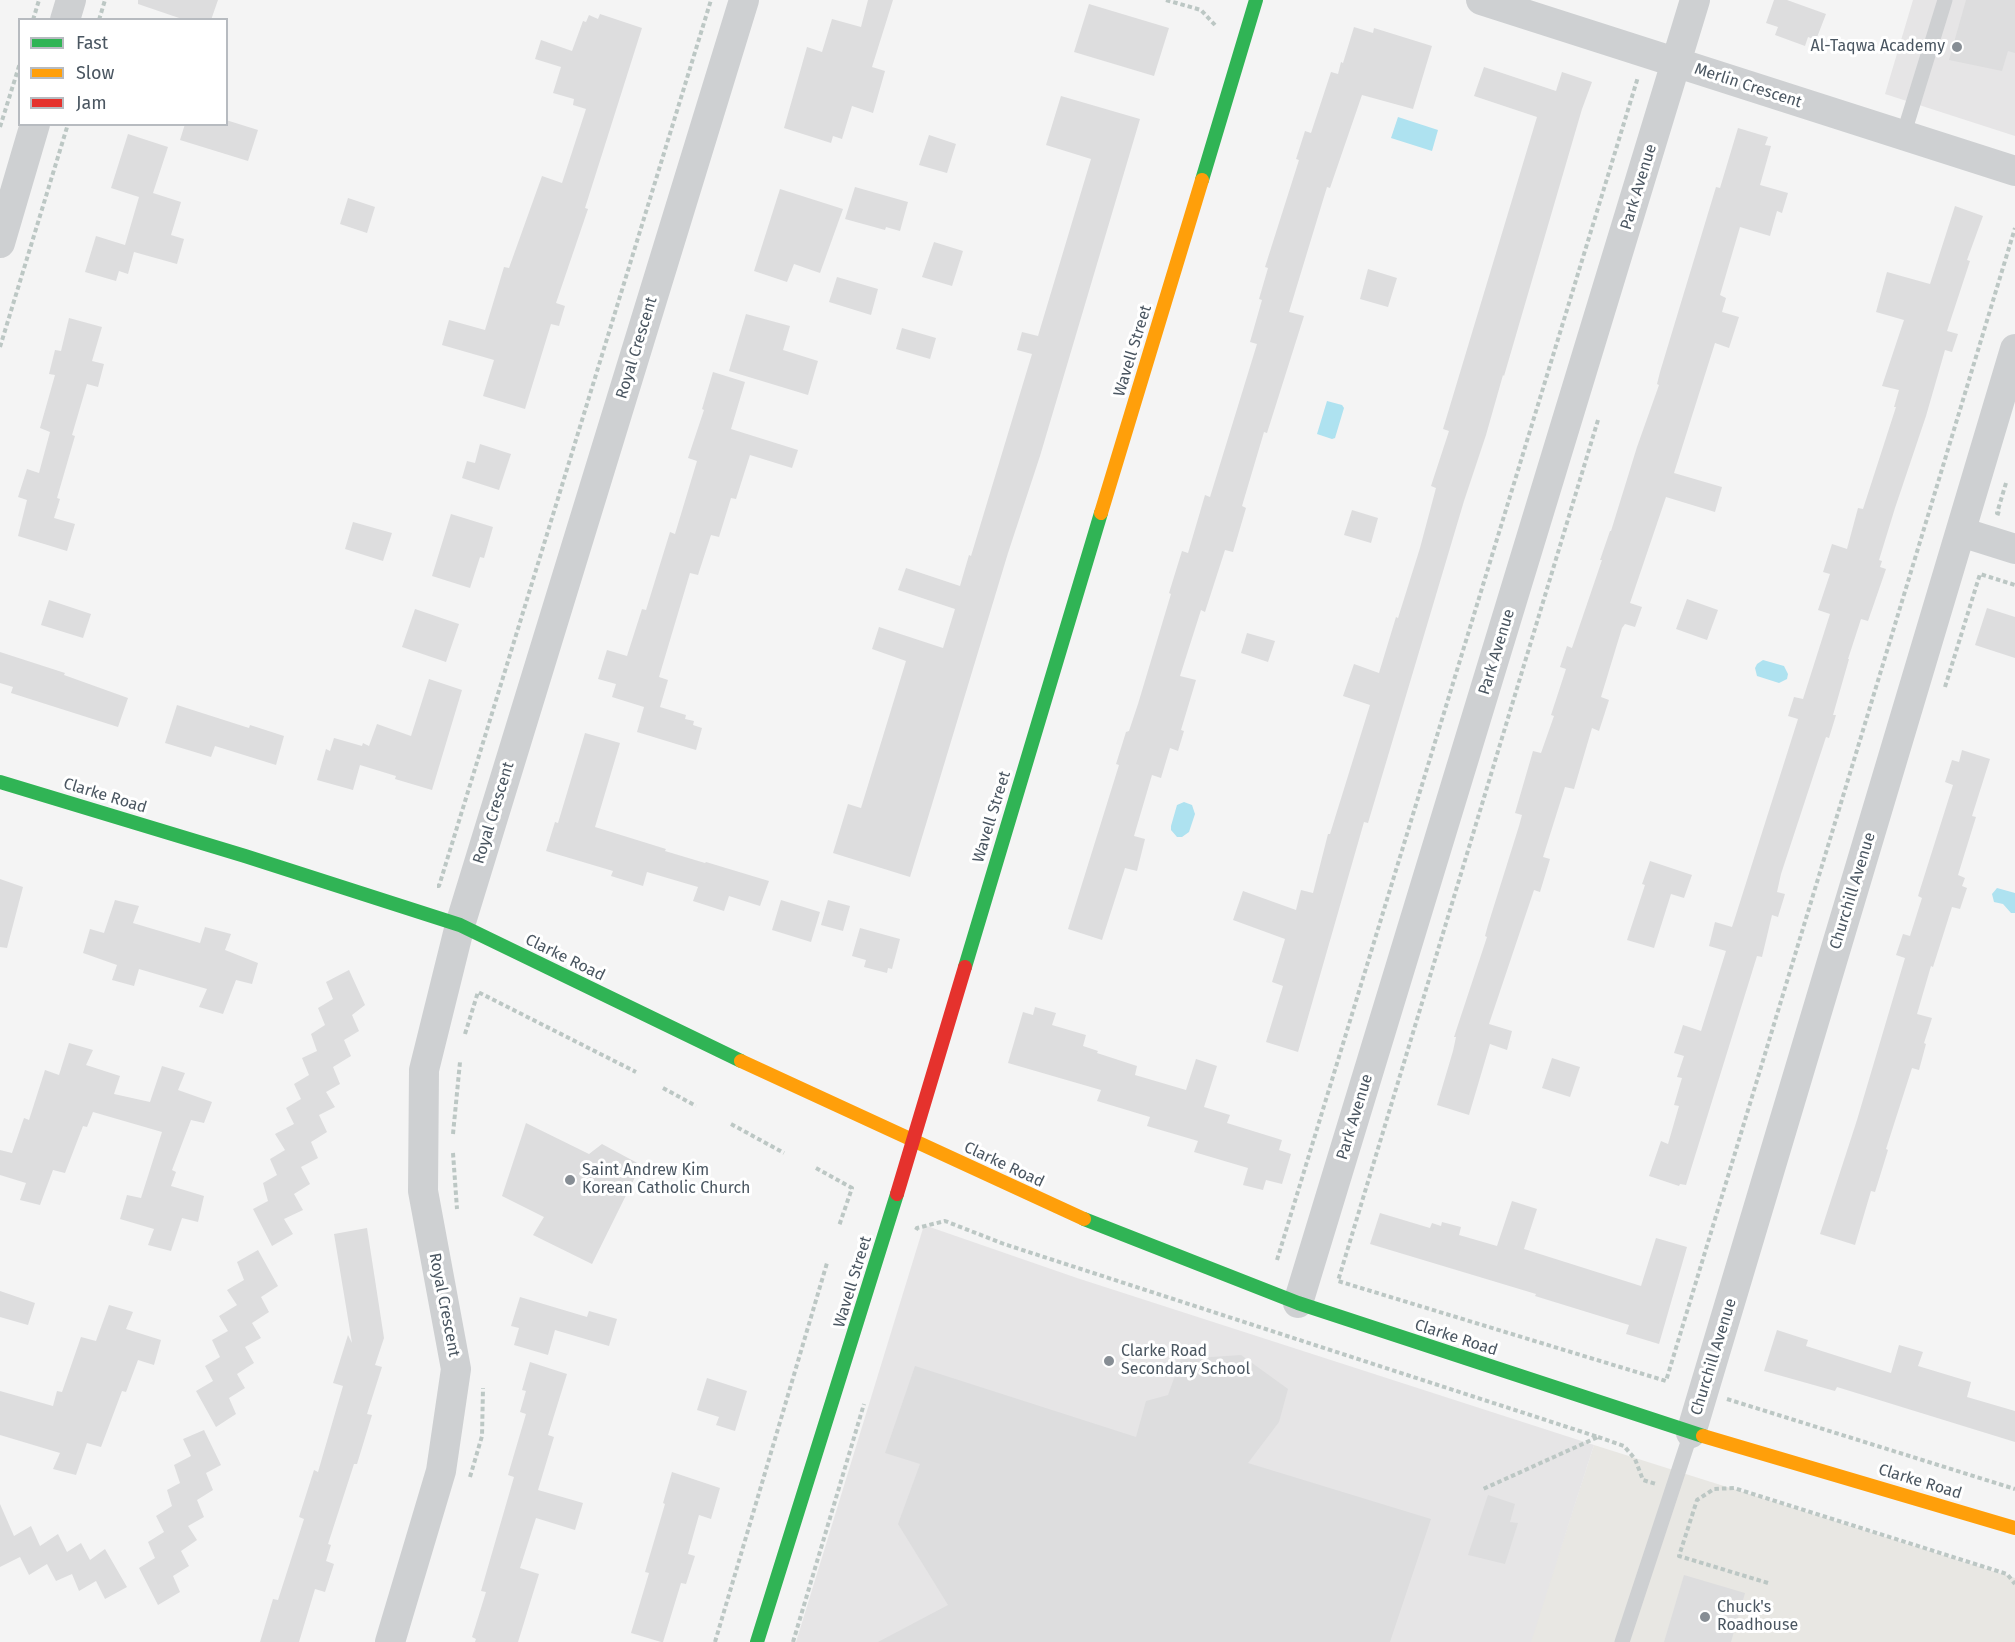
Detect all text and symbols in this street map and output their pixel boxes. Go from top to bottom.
legend [18,18,228,126]
text: Fast [76,32,108,54]
place label: Al-Taqwa Academy [1811,37,1945,57]
marker: Al-Taqwa Academy [1950,40,1964,54]
street label: Merlin Crescent [1692,60,1804,112]
text: Slow [76,62,114,84]
text: Jam [76,92,107,114]
street label: Park Avenue [1617,142,1661,232]
street label: Royal Crescent [612,295,662,401]
street label: Wavell Street [1110,303,1156,399]
street label: Park Avenue [1475,607,1519,697]
street label: Royal Crescent [469,760,519,866]
street label: Wavell Street [969,769,1015,865]
street label: Clarke Road [61,774,149,818]
street label: Churchill Avenue [1826,830,1880,952]
street label: Clarke Road [522,930,608,986]
street label: Park Avenue [1333,1072,1377,1162]
street label: Clarke Road [961,1138,1047,1192]
place label: Saint Andrew Kim Korean Catholic Church [582,1161,750,1199]
marker: Saint Andrew Kim Korean Catholic Church [563,1173,577,1187]
street label: Wavell Street [830,1234,876,1330]
street label: Royal Crescent [425,1251,463,1359]
street label: Churchill Avenue [1687,1296,1741,1418]
street label: Clarke Road [1412,1316,1500,1360]
place label: Clarke Road Secondary School [1121,1342,1250,1380]
marker: Clarke Road Secondary School [1102,1354,1116,1368]
street label: Clarke Road [1876,1460,1964,1504]
place label: Chuck's Roadhouse [1717,1598,1798,1636]
marker: Chuck's Roadhouse [1698,1610,1712,1624]

